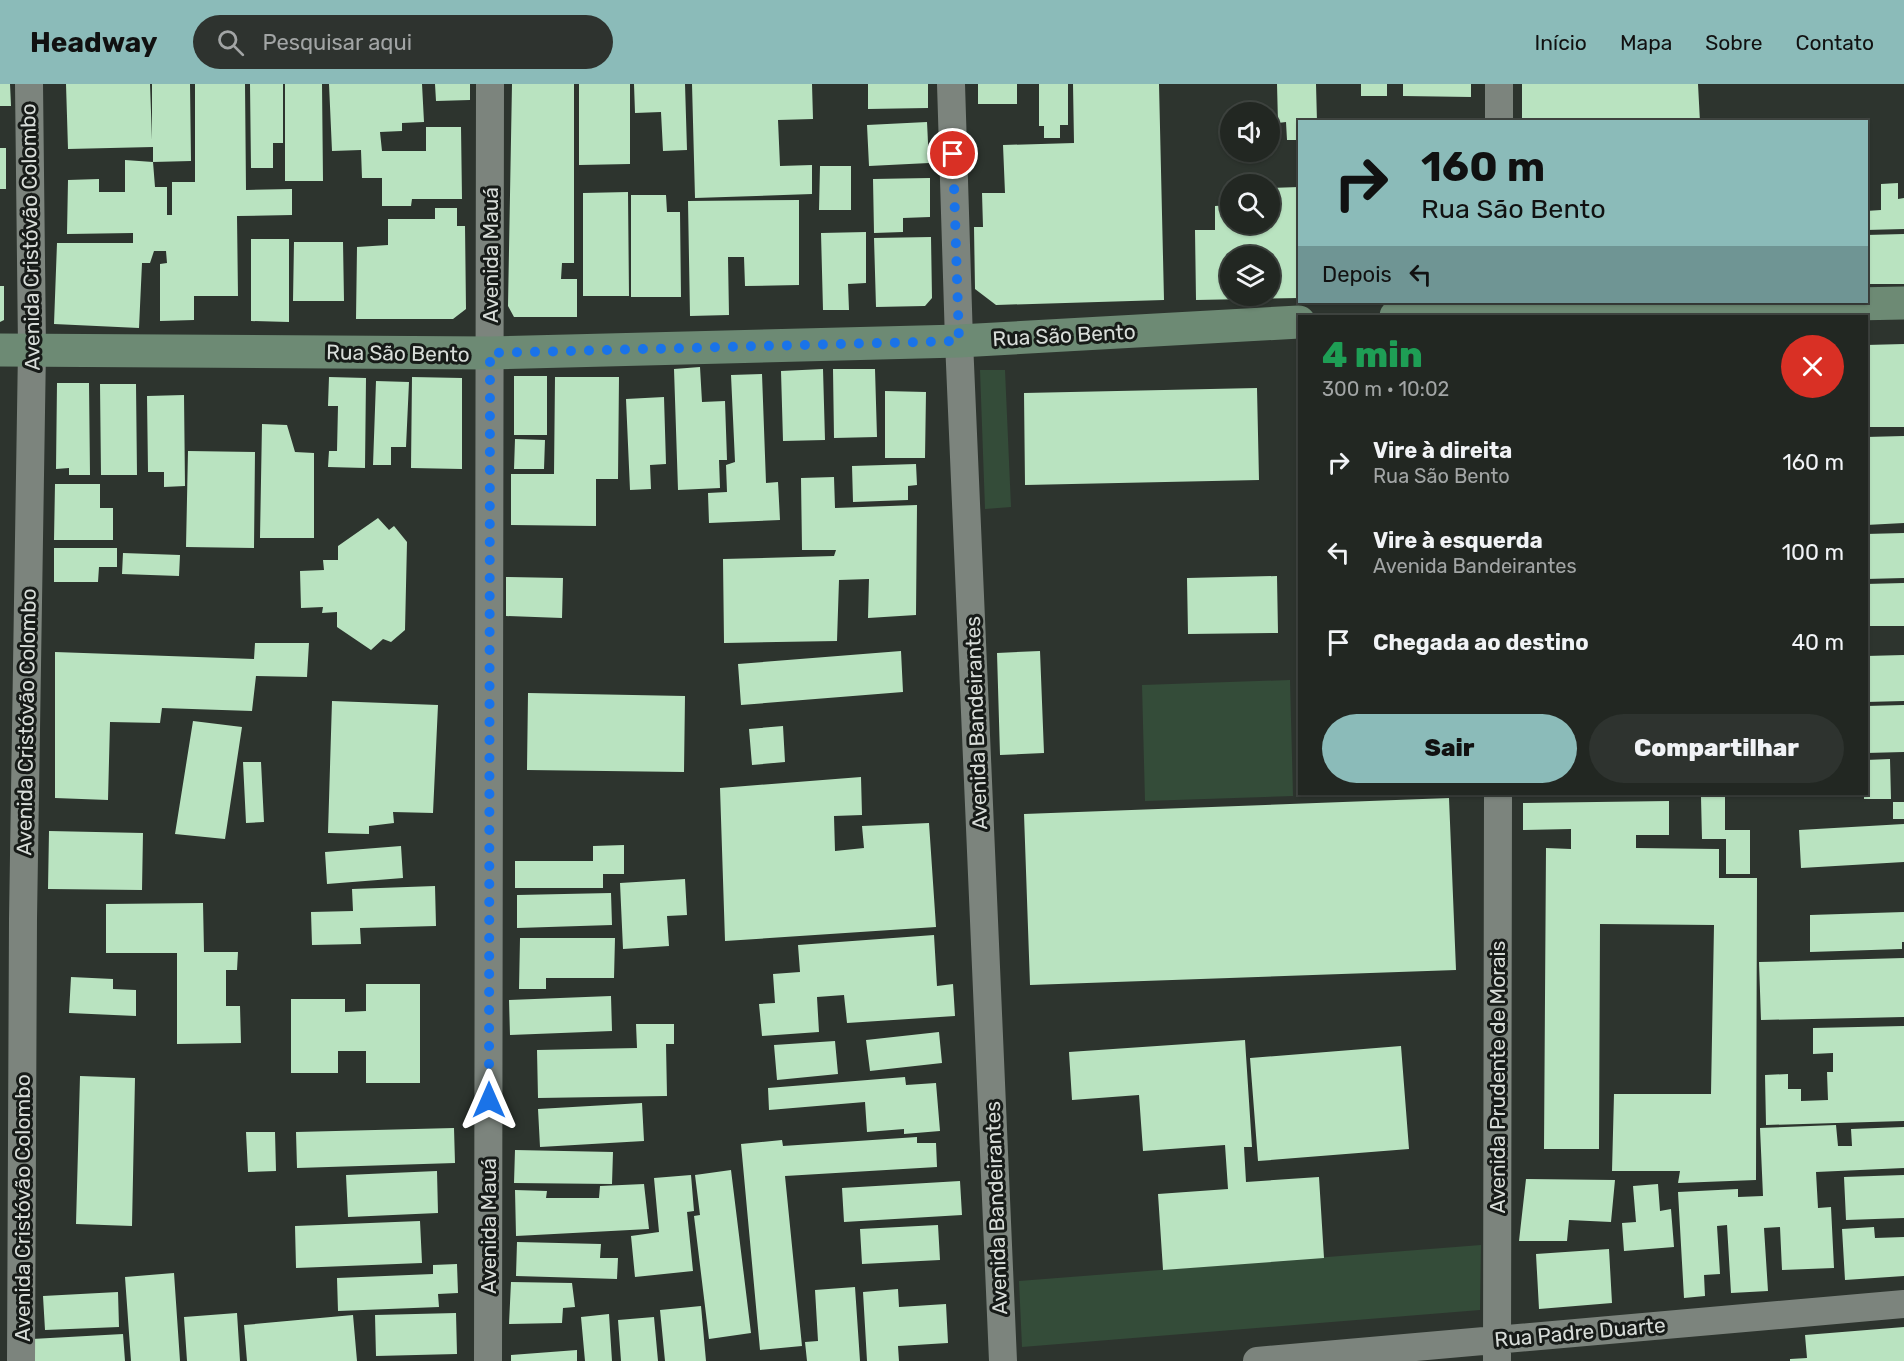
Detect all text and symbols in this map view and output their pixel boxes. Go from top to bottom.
search box [193,15,613,69]
text: Headway [30,26,157,59]
icon: search [214,26,247,59]
text: Pesquisar aqui [262,29,412,56]
text: Início [1535,30,1587,55]
text: Mapa [1620,30,1672,55]
text: Sobre [1705,30,1762,55]
text: Contato [1795,30,1874,55]
map controls [1220,102,1280,306]
button: sound [1220,102,1280,162]
street label: Avenida Cristóvão Colombo [15,103,45,371]
pin [927,128,978,179]
icon: arrive [936,137,969,170]
text: 160 m [1421,142,1545,192]
icon: right [1322,144,1400,222]
button: search [1220,174,1280,234]
street label: Avenida Mauá [478,187,503,323]
text: Rua São Bento [1421,193,1606,225]
button: layers [1220,246,1280,306]
icon: left [1404,258,1437,291]
text: Depois [1322,261,1392,288]
street label: Rua São Bento [992,319,1136,351]
text: 4 min [1322,333,1423,376]
button: close [1781,335,1844,398]
street label: Rua São Bento [326,339,470,367]
text: 300 m · 10:02 [1322,377,1449,401]
text: Vire à direita [1373,437,1512,464]
icon: right [1322,446,1355,479]
text: 160 m [1782,449,1844,476]
text: Rua São Bento [1373,464,1510,488]
text: Vire à esquerda [1373,527,1543,554]
icon: left [1322,536,1355,569]
text: 100 m [1782,539,1844,566]
text: Avenida Bandeirantes [1373,554,1577,578]
street label: Avenida Cristóvão Colombo [11,588,41,856]
street label: Avenida Bandeirantes [960,616,992,830]
icon: arrive [1322,626,1355,659]
text: Chegada ao destino [1373,629,1589,656]
text: 40 m [1791,629,1844,656]
button: Sair [1322,714,1577,783]
button: Compartilhar [1589,714,1844,783]
street label: Avenida Prudente de Morais [1485,941,1510,1213]
position arrow [457,1068,521,1132]
street label: Avenida Cristóvão Colombo [10,1074,35,1342]
street label: Avenida Bandeirantes [980,1101,1012,1315]
street label: Avenida Mauá [476,1158,501,1294]
street label: Rua Padre Duarte [1493,1312,1667,1352]

